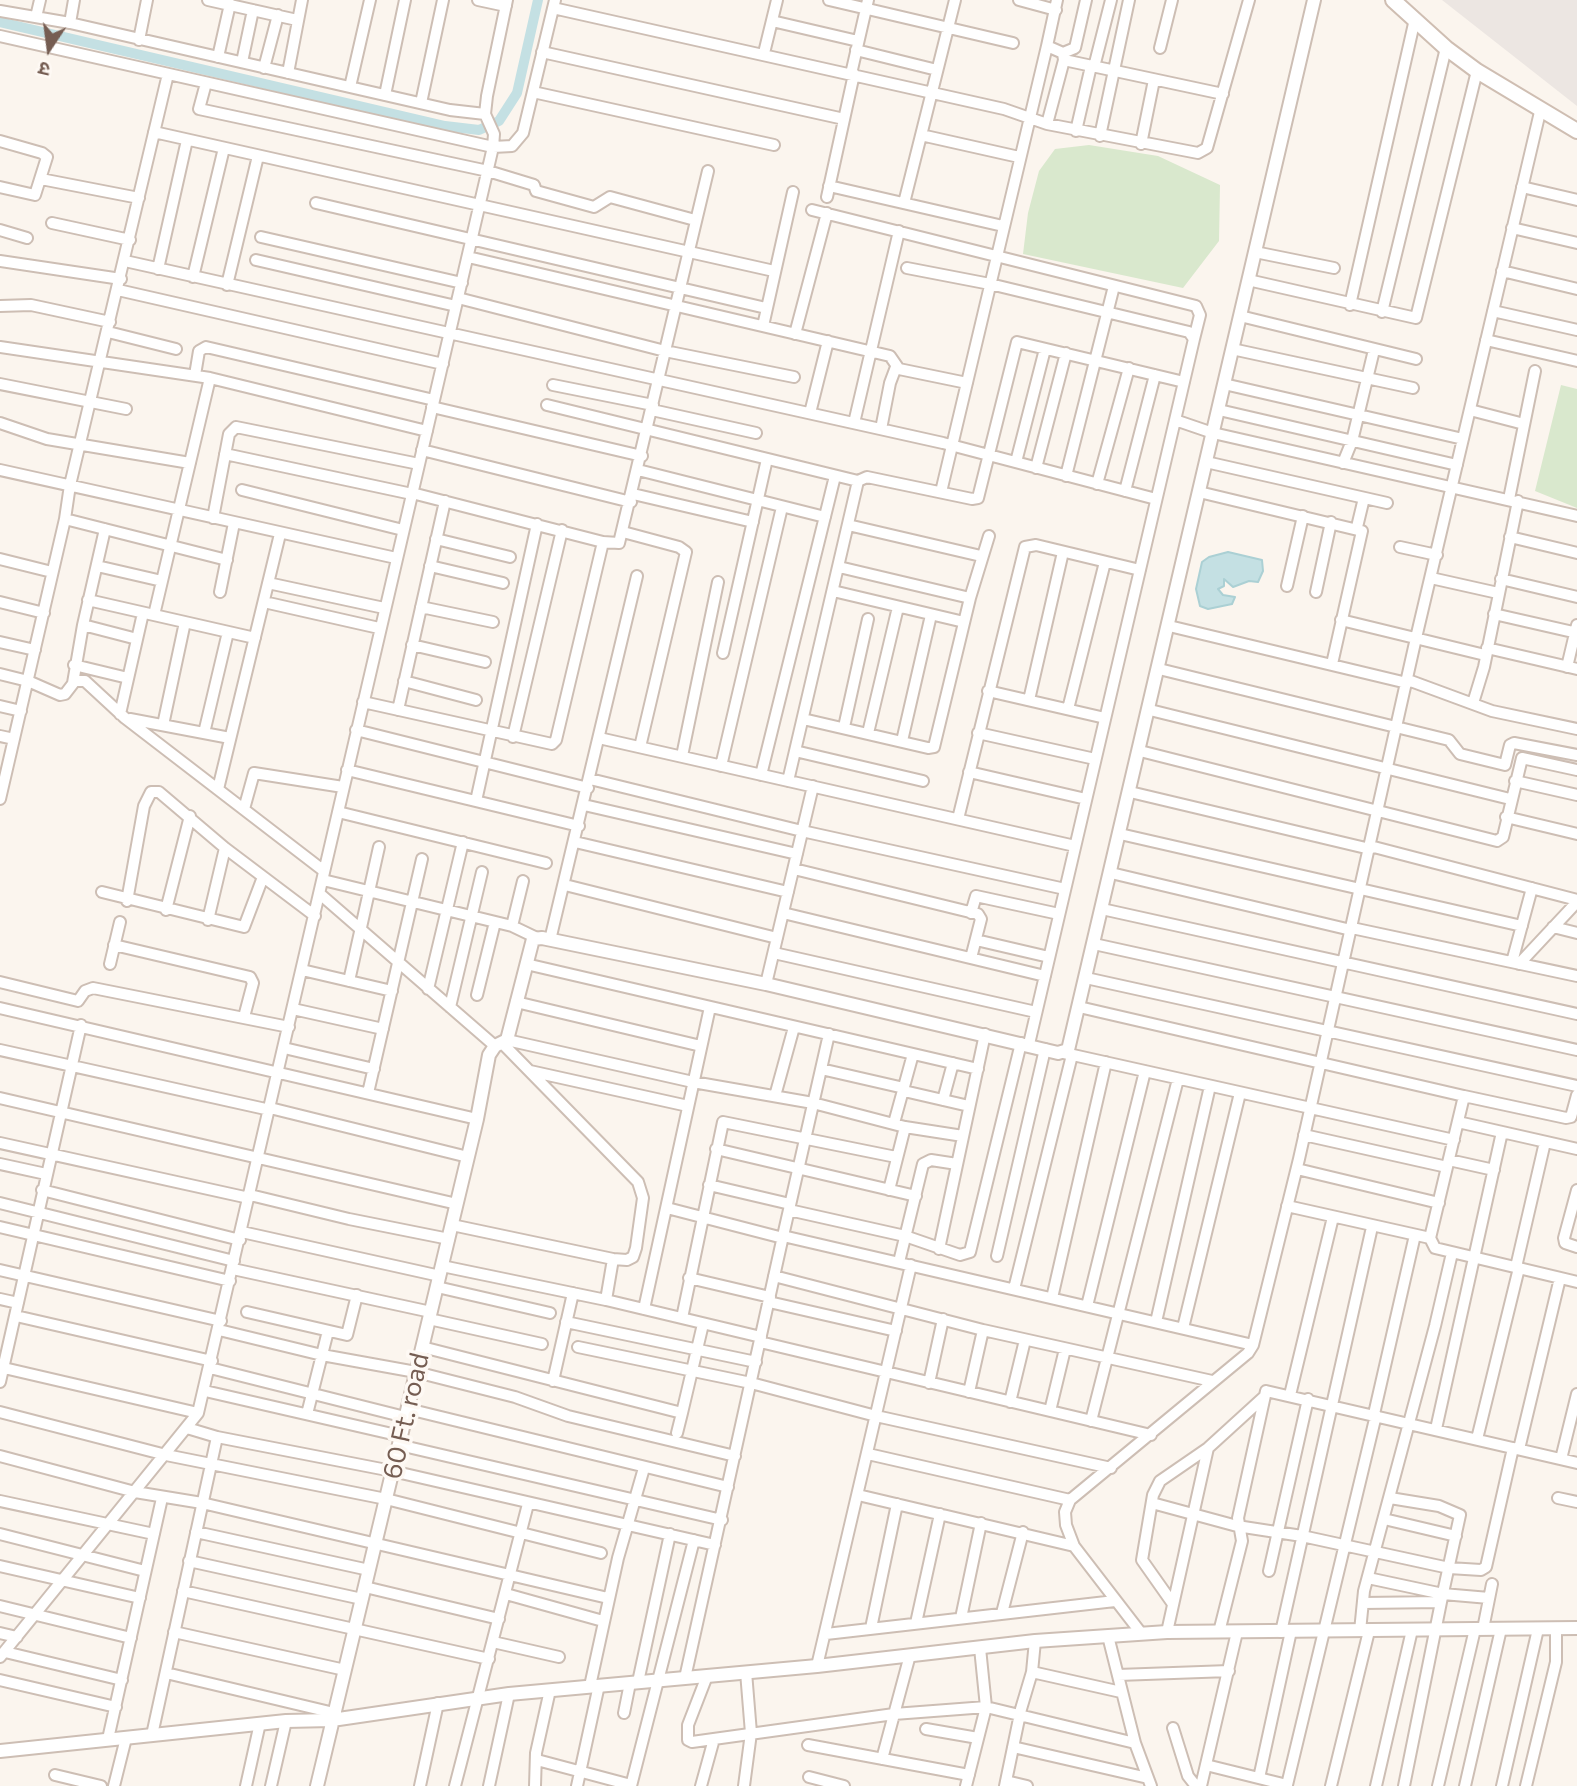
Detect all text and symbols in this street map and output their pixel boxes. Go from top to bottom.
north arrow [14,14,84,84]
text: उ [36,57,52,82]
street label: 60 Ft. road [376,1350,436,1482]

